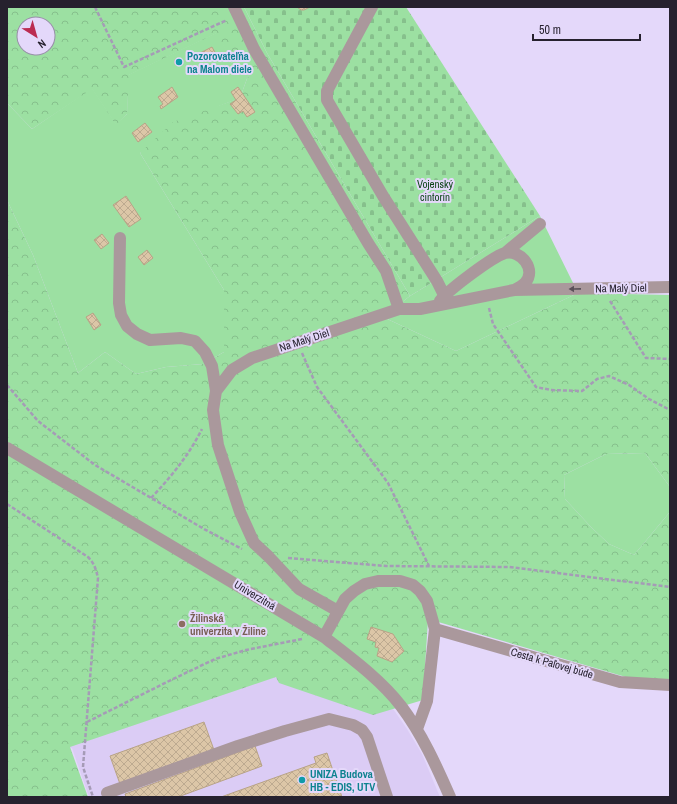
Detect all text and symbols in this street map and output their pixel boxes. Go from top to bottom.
north arrow [16,16,56,56]
scale bar [533,16,640,42]
text: 50 m [539,22,561,38]
text: N [35,36,49,52]
place label: Pozorovateľňa na Malom diele [187,49,252,76]
marker: Pozorovateľňa na Malom diele [174,57,184,67]
park label: Vojenský cintorín [417,177,454,204]
street label: Na Malý Diel [595,281,647,295]
one-way arrow [568,286,581,292]
street label: Na Malý Diel [277,325,331,355]
street label: Univerzitná [232,577,278,613]
place label: Žilinská univerzita v Žiline [190,611,266,638]
marker: Žilinská univerzita v Žiline [177,619,187,629]
street label: Cesta k Paľovej búde [509,645,595,681]
place label: UNIZA Budova HB - EDIS, UTV [310,767,376,794]
marker: UNIZA Budova HB - EDIS, UTV [297,775,307,785]

